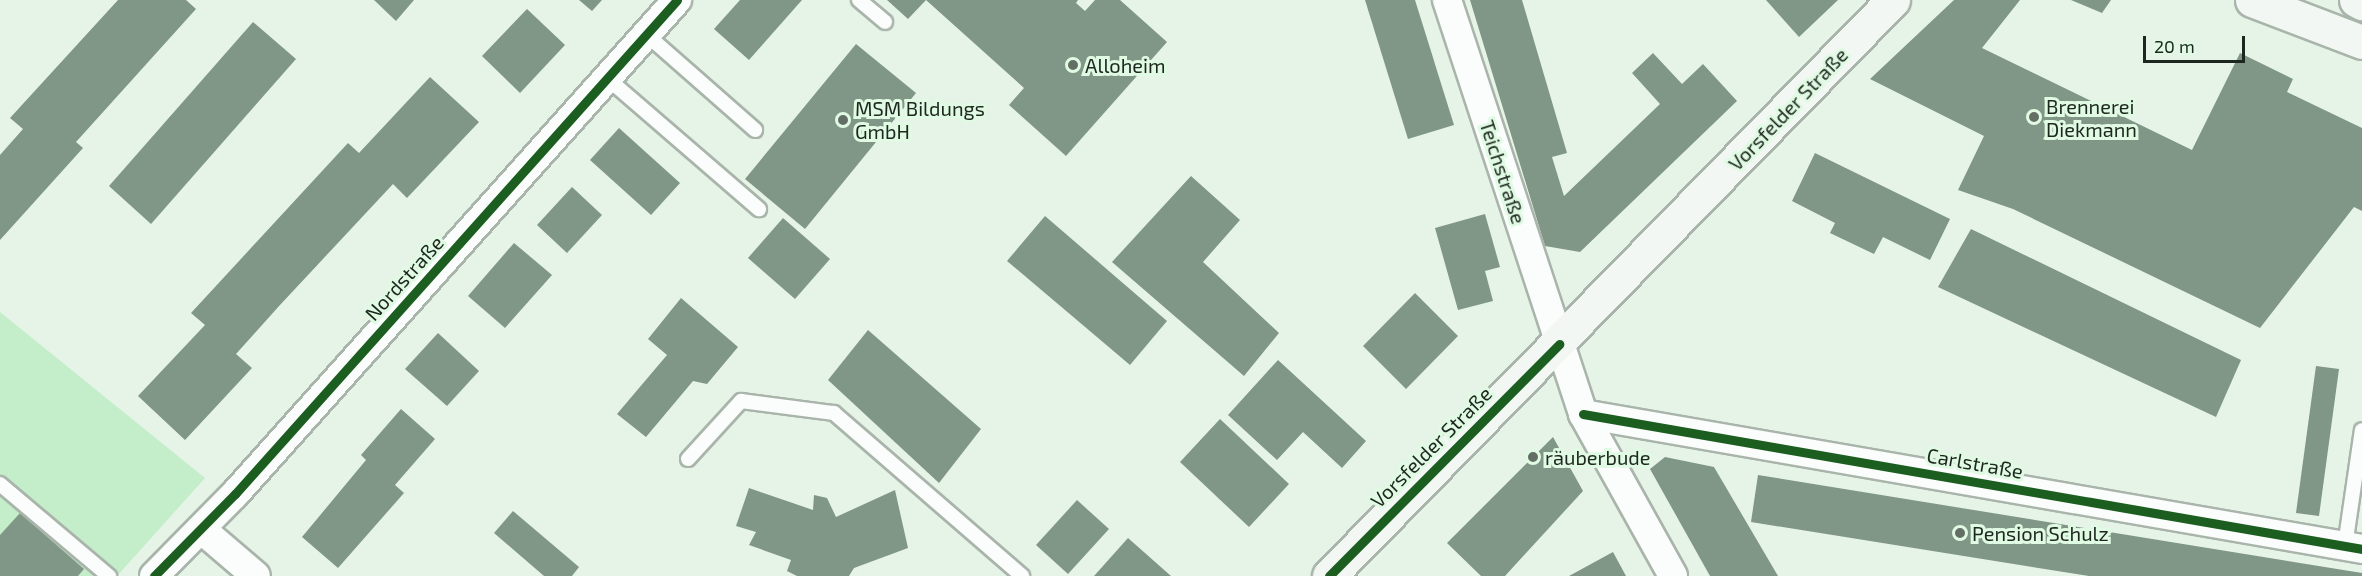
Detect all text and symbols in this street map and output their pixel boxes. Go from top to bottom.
scale bar [2146,24,2248,62]
text: 20 m [2154,35,2195,57]
street label: Vorsfelder Straße [1723,42,1853,176]
place label: Alloheim [1085,53,1166,77]
marker: Alloheim [1066,58,1080,72]
place label: Brennerei Diekmann [2046,94,2137,141]
place label: MSM Bildungs GmbH [855,96,985,143]
marker: Brennerei Diekmann [2027,110,2041,124]
marker: MSM Bildungs GmbH [836,113,850,127]
street label: Teichstraße [1475,117,1531,227]
street label: Nordstraße [360,231,448,325]
street label: Vorsfelder Straße [1365,381,1497,513]
street label: Carlstraße [1925,443,2025,483]
place label: räuberbude [1545,445,1651,469]
marker: räuberbude [1526,450,1540,464]
place label: Pension Schulz [1972,521,2109,545]
marker: Pension Schulz [1953,526,1967,540]

